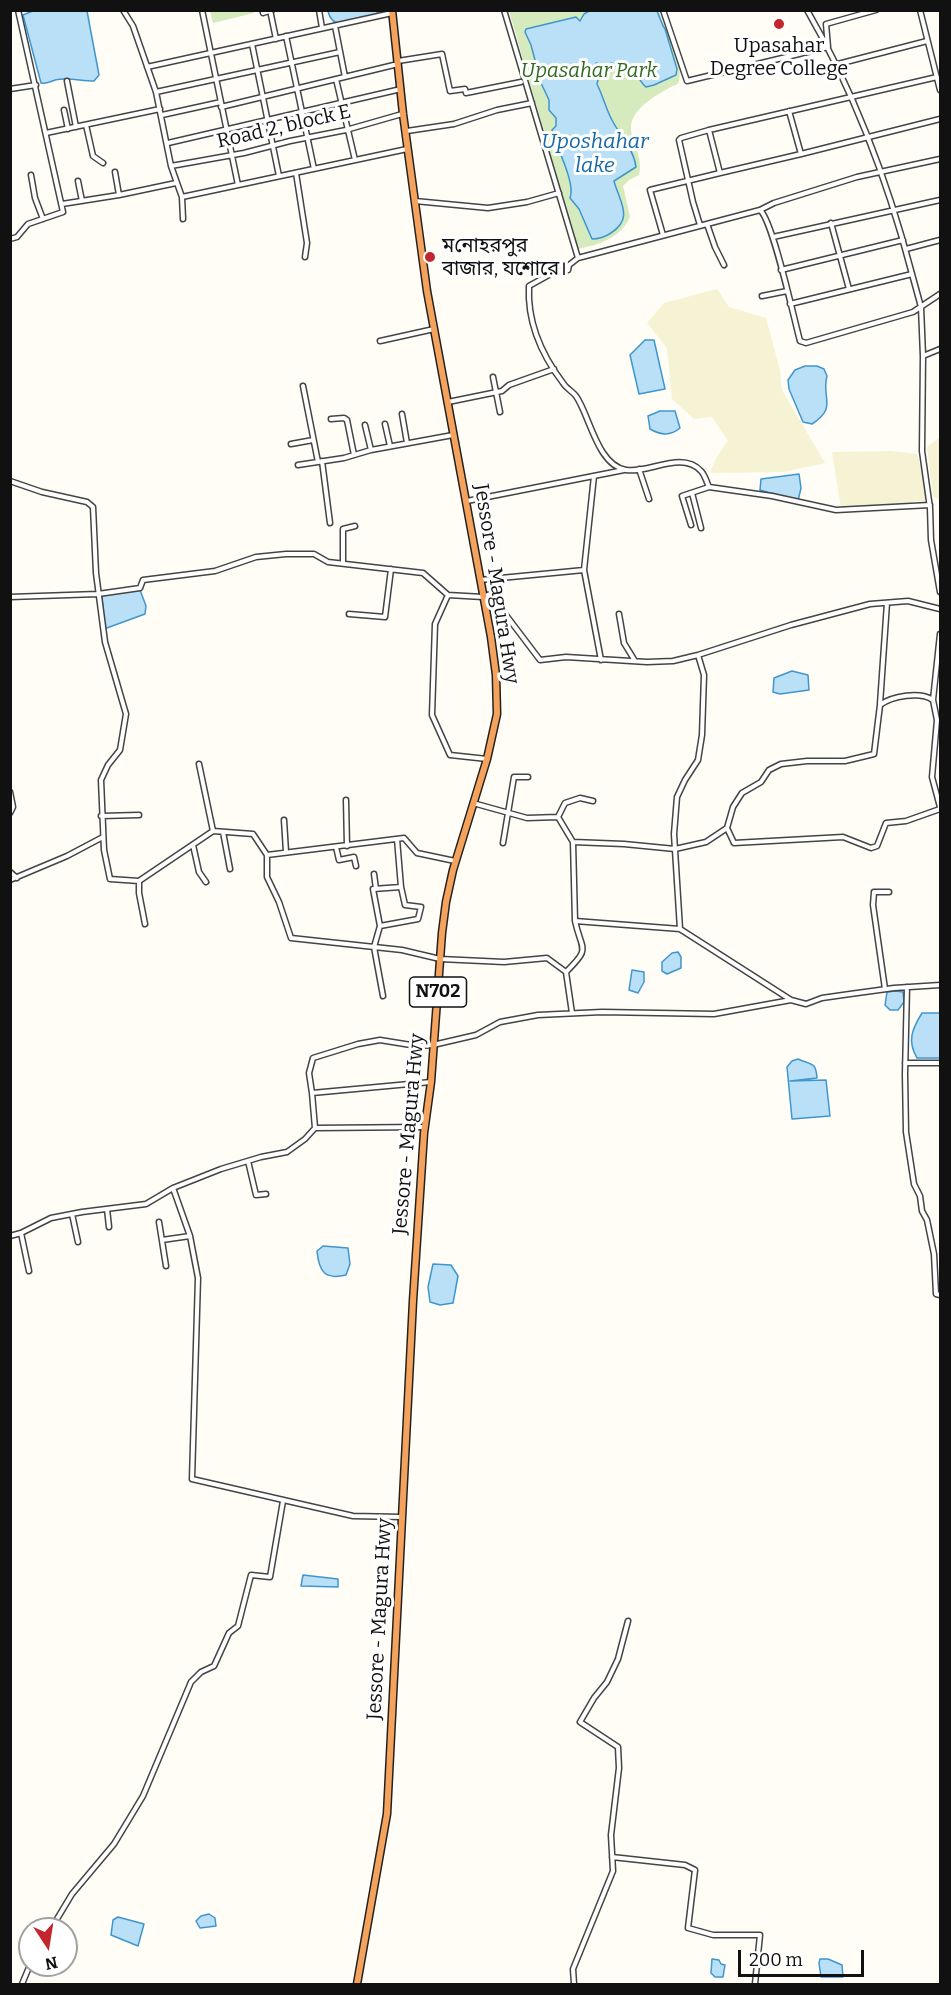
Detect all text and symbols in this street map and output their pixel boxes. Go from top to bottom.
marker: Upasahar Degree College [772,17,786,31]
place label: Upasahar Degree College [710,34,848,81]
park label: Upasahar Park [521,59,657,83]
street label: Road 2, block E [215,100,353,154]
water label: Uposhahar lake [541,129,649,179]
place label: ম‌ন‌োহরপুর বাজার, যশ‌োরে। [442,234,567,281]
marker: ম‌ন‌োহরপুর বাজার, যশ‌োরে। [423,250,437,264]
street label: Jessore - Magura Hwy [468,482,524,686]
road number: N702 [410,977,466,1007]
street label: Jessore - Magura Hwy [388,1032,430,1236]
street label: Jessore - Magura Hwy [363,1518,397,1720]
north arrow [18,1917,78,1977]
scale bar [741,1938,867,1976]
text: 200 m [749,1949,803,1971]
text: N [43,1953,59,1974]

